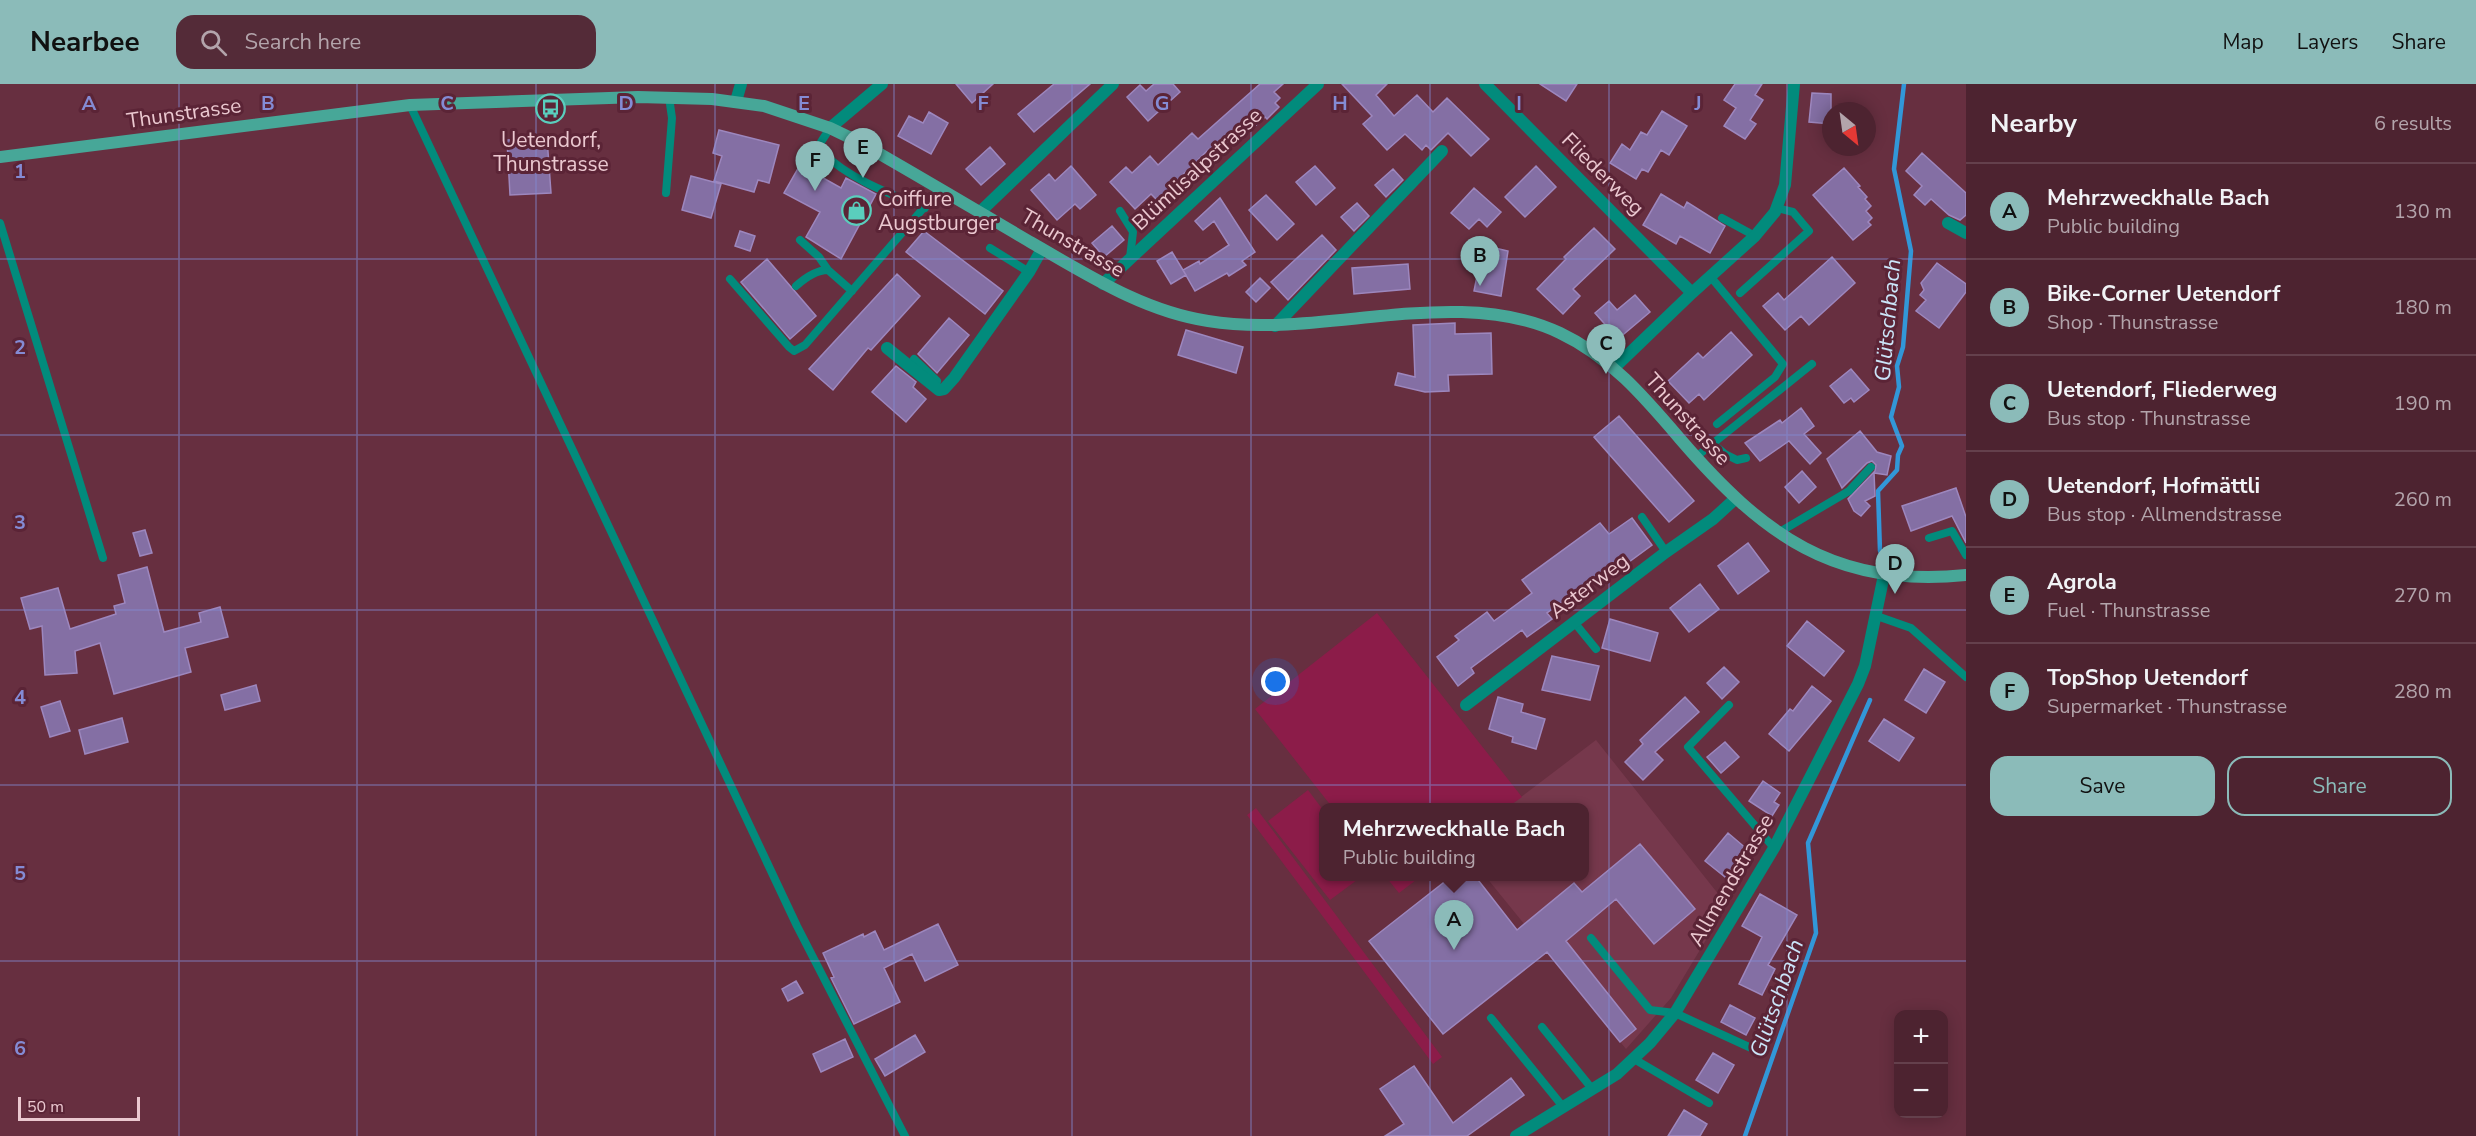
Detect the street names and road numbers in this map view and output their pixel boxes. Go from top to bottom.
street label: Thunstrasse [125,91,243,135]
street label: Blümlisalpstrasse [1126,101,1268,237]
street label: Fliederweg [1556,127,1650,221]
street label: Thunstrasse [1016,202,1130,284]
street label: Thunstrasse [1639,367,1737,471]
street label: Asterweg [1544,547,1634,625]
street label: Allmendstrasse [1682,809,1780,951]

